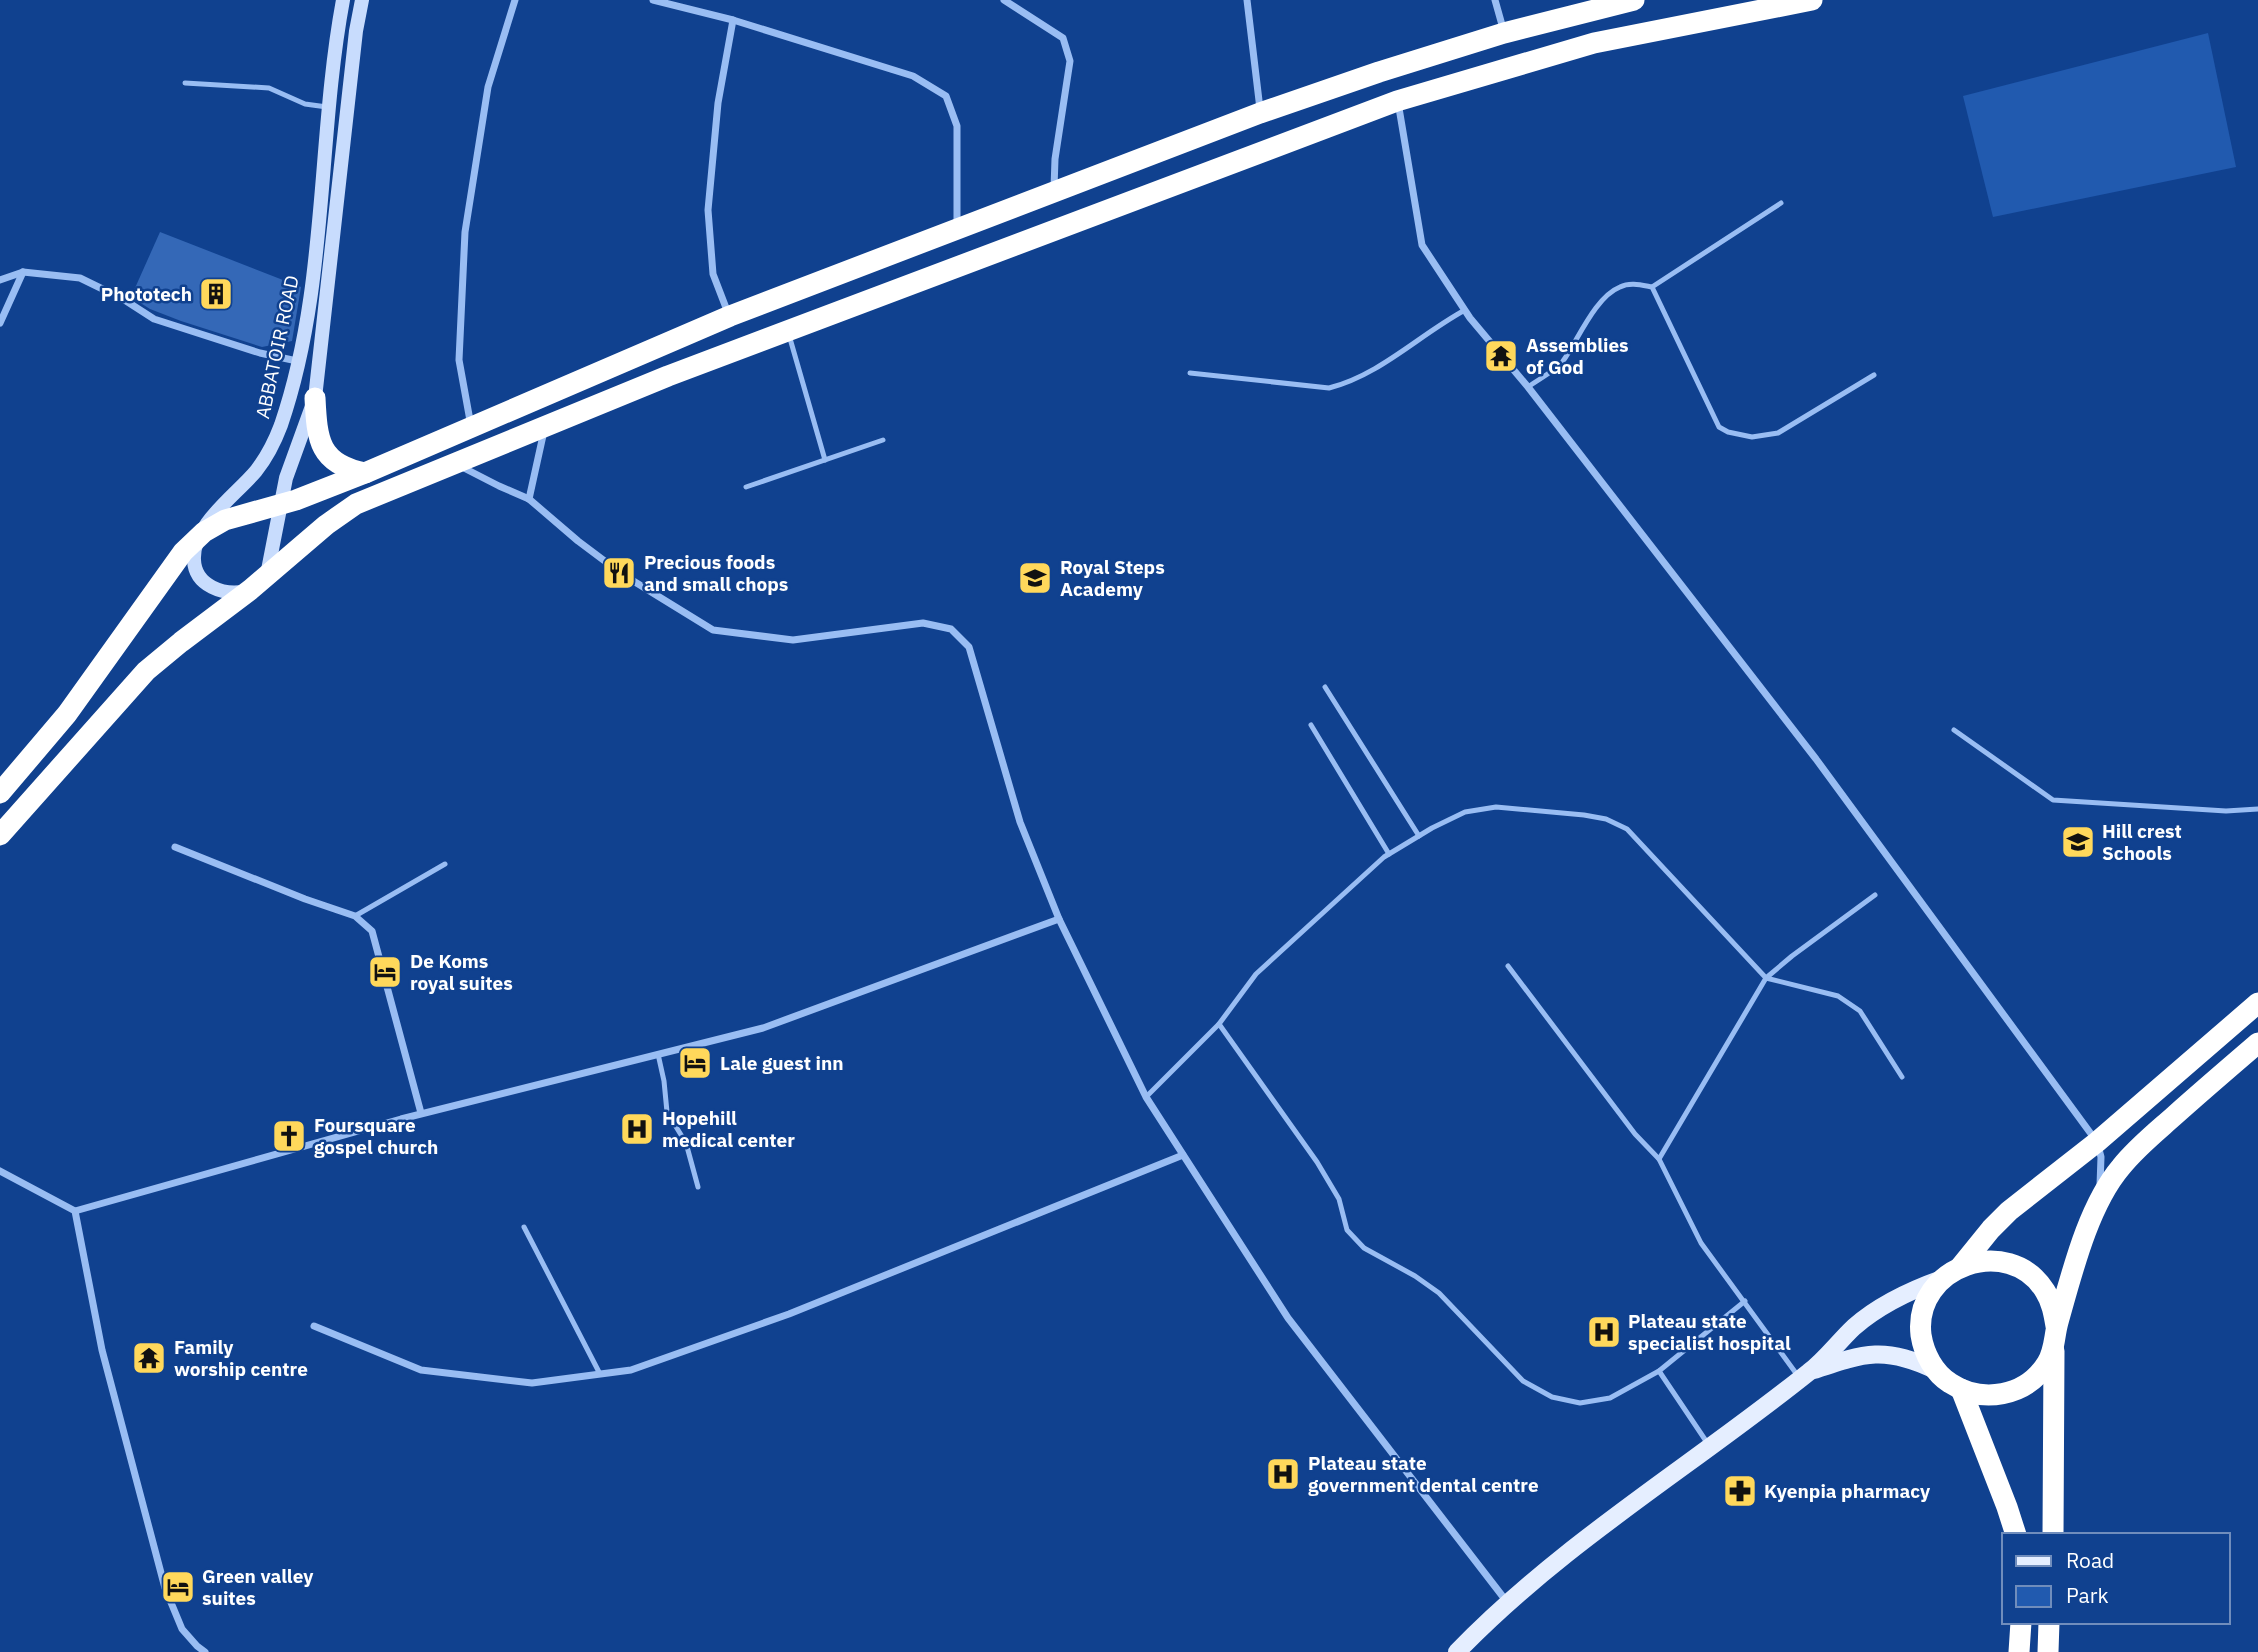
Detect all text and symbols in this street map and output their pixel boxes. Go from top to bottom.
street label: ABBATOIR ROAD [250,273,304,421]
building icon: Phototech [197,275,235,313]
place label: Phototech [101,282,192,306]
place label: Assemblies of God [1526,333,1629,379]
temple icon: Assemblies of God [1482,337,1520,375]
place label: Precious foods and small chops [644,550,788,596]
restaurant icon: Precious foods and small chops [600,554,638,592]
place label: Royal Steps Academy [1060,555,1165,601]
school or university icon: Royal Steps Academy [1016,559,1054,597]
place label: Hill crest Schools [2102,819,2182,865]
school or university icon: Hill crest Schools [2059,823,2097,861]
place label: De Koms royal suites [410,949,513,995]
hotel icon: De Koms royal suites [366,953,404,991]
hotel icon: Lale guest inn [676,1044,714,1082]
place label: Lale guest inn [720,1051,844,1075]
place label: Hopehill medical center [662,1106,795,1152]
hospital icon: Hopehill medical center [618,1110,656,1148]
place label: Foursquare gospel church [314,1113,438,1159]
church icon: Foursquare gospel church [270,1117,308,1155]
place label: Plateau state specialist hospital [1628,1309,1791,1355]
hospital icon: Plateau state specialist hospital [1585,1313,1623,1351]
place label: Family worship centre [174,1335,308,1381]
temple icon: Family worship centre [130,1339,168,1377]
place label: Plateau state government dental centre [1308,1451,1539,1497]
hospital icon: Plateau state government dental centre [1264,1455,1302,1493]
pharmacy icon: Kyenpia pharmacy [1721,1472,1759,1510]
place label: Kyenpia pharmacy [1764,1479,1931,1503]
legend [2002,1533,2230,1624]
text: Road [2066,1546,2114,1574]
place label: Green valley suites [202,1564,314,1610]
hotel icon: Green valley suites [159,1568,197,1606]
text: Park [2066,1581,2109,1609]

